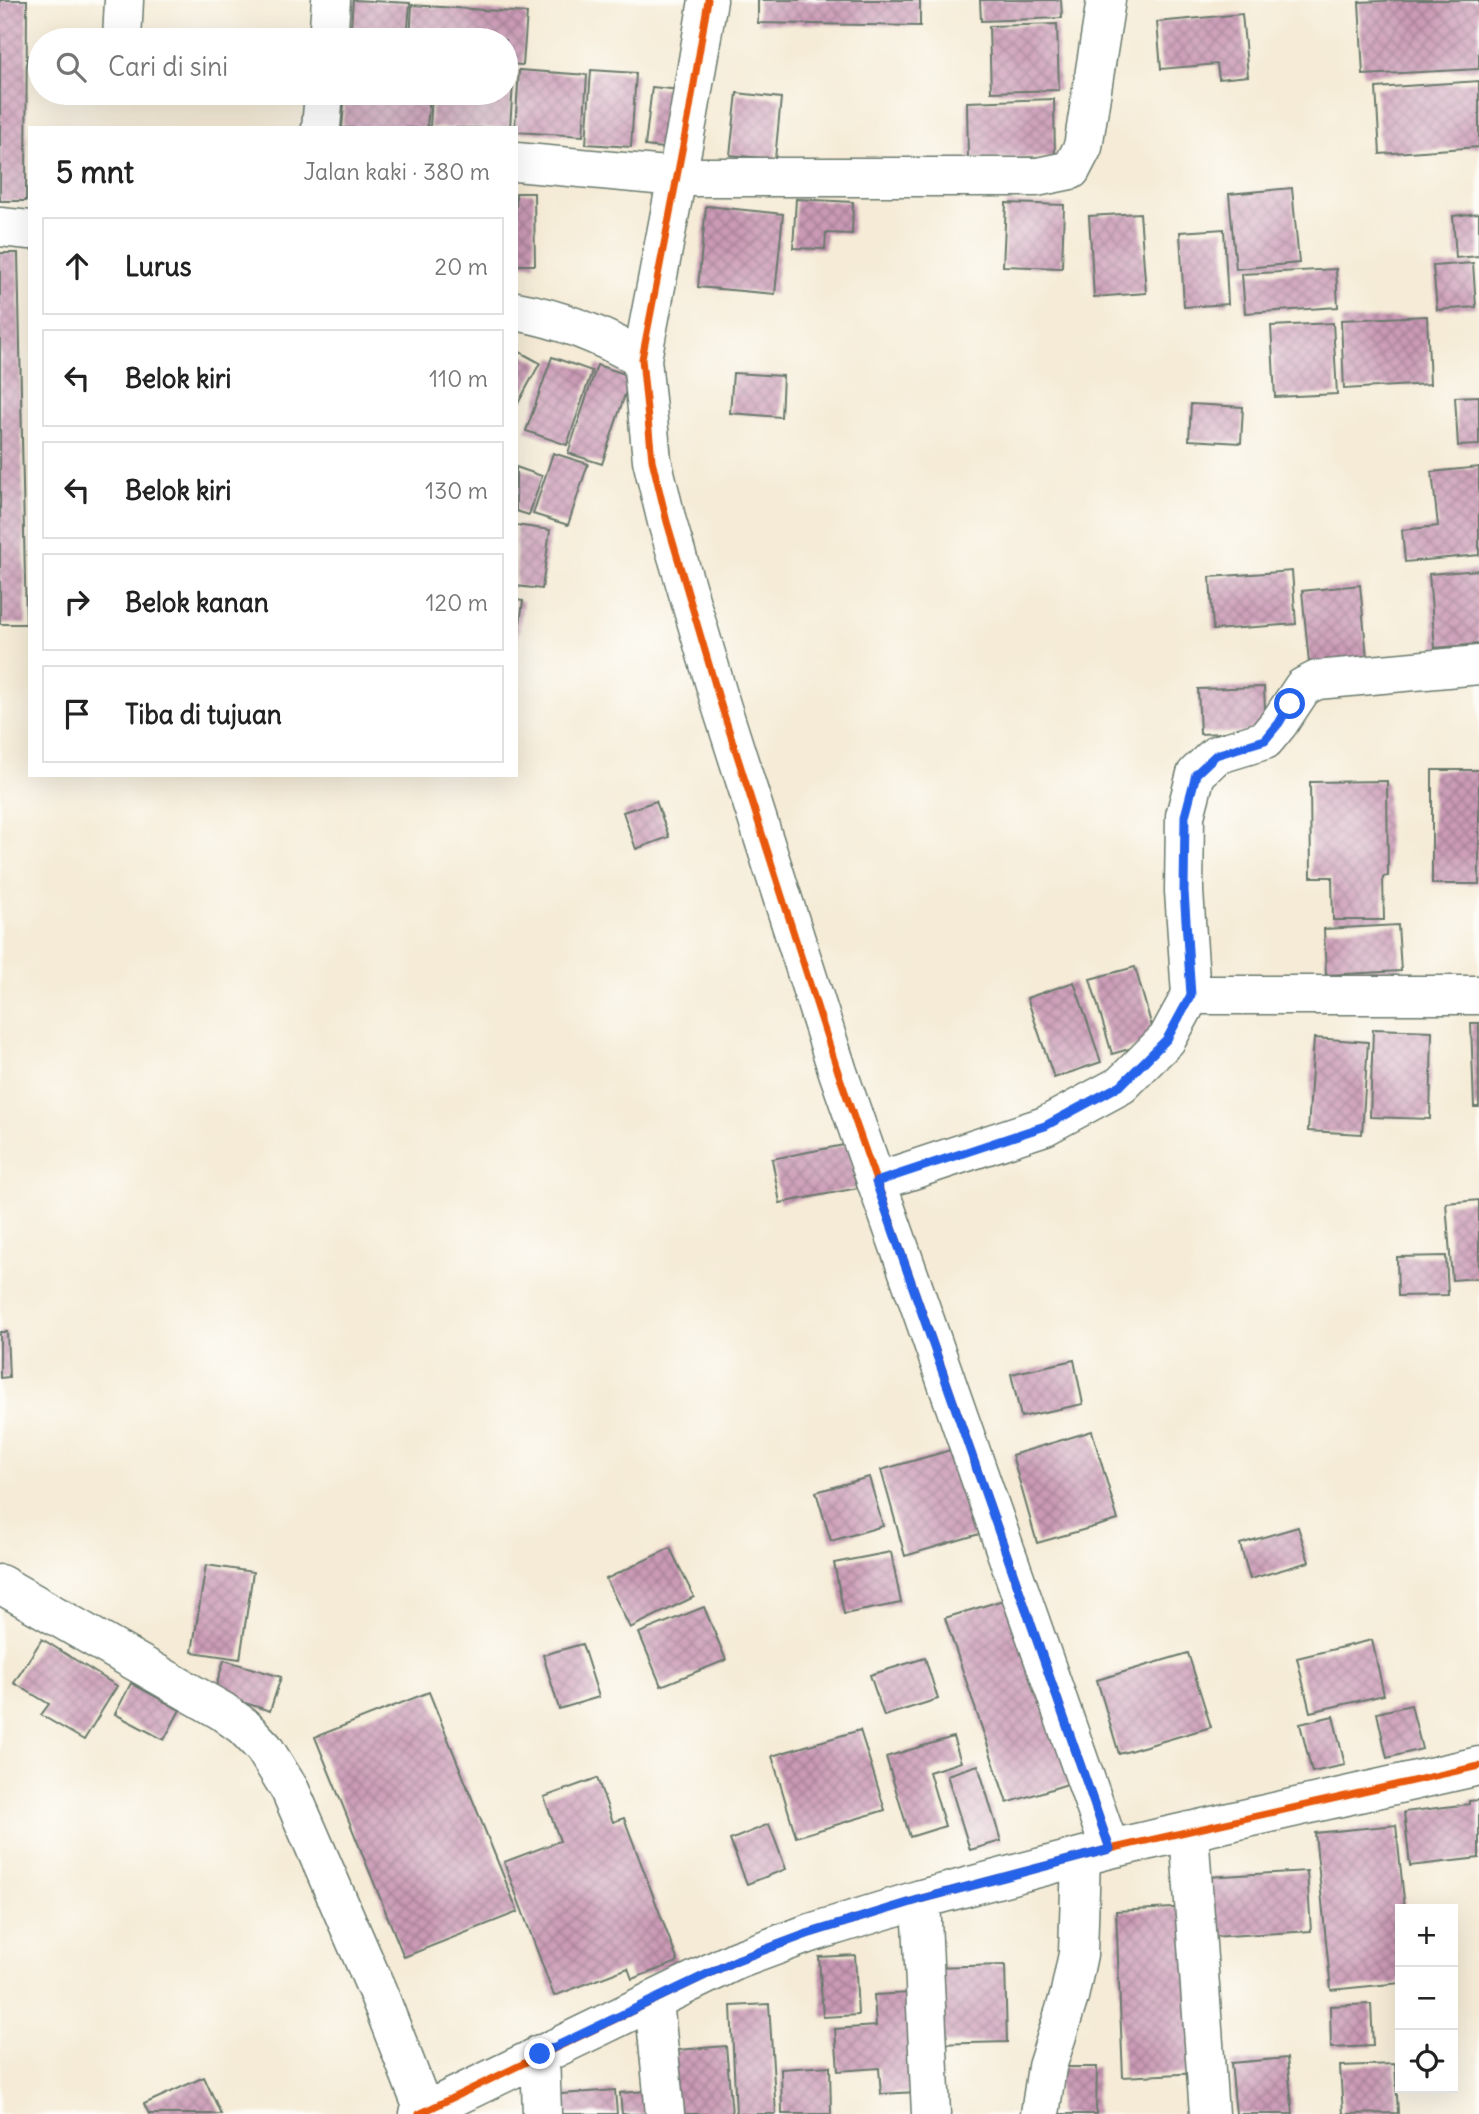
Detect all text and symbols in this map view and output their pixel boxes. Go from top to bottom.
search box [28,28,518,105]
icon: search [52,48,90,86]
text: Cari di sini [108,50,228,83]
text: 5 mnt [56,153,134,191]
text: Jalan kaki · 380 m [303,157,490,186]
icon: ahead [58,247,96,285]
text: Lurus [125,250,192,283]
text: 20 m [435,252,488,281]
icon: left [58,359,96,397]
text: Belok kiri [125,362,231,395]
text: 110 m [429,364,488,393]
icon: left [58,471,96,509]
text: Belok kiri [125,474,231,507]
text: 130 m [425,476,488,505]
icon: right [58,583,96,621]
text: Belok kanan [125,586,269,619]
text: 120 m [425,588,488,617]
route start [1274,688,1305,719]
icon: arrive [58,695,96,733]
text: Tiba di tujuan [125,698,282,731]
map controls [1395,1904,1458,2093]
button: + [1395,1904,1458,1967]
button: − [1395,1967,1458,2030]
button: locate [1395,2030,1458,2093]
route end [524,2038,555,2069]

